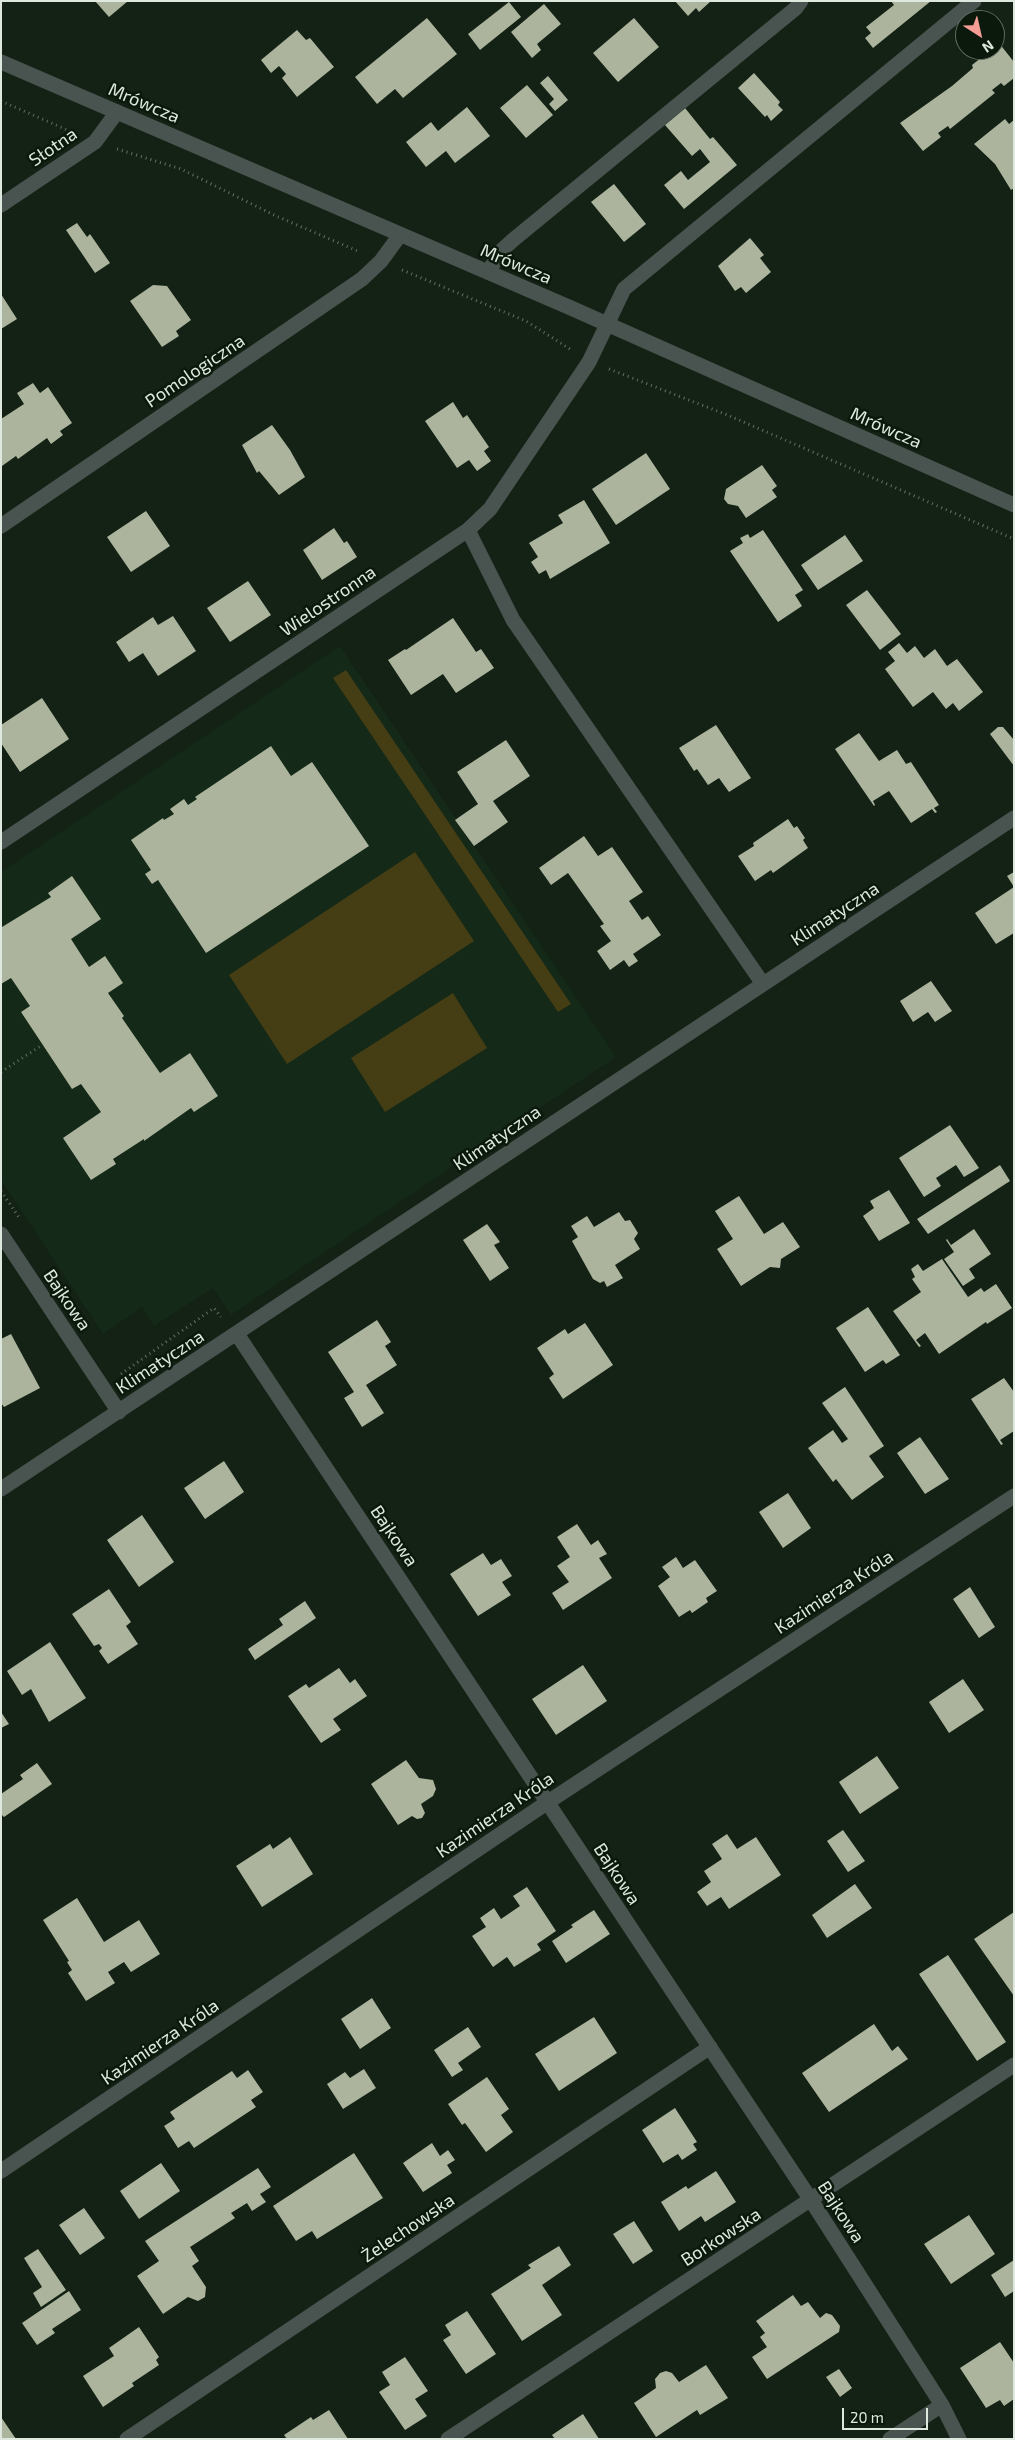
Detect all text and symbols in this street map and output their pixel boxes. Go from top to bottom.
north arrow [955,10,1005,60]
text: N [979,37,997,57]
street label: Mrówcza [105,78,183,128]
street label: Słotna [25,123,81,171]
street label: Mrówcza [477,239,555,289]
street label: Pomologiczna [141,330,249,412]
street label: Mrówcza [847,403,925,453]
street label: Wielostronna [276,561,380,641]
street label: Klimatyczna [787,878,883,950]
street label: Klimatyczna [449,1101,545,1175]
street label: Bajkowa [39,1265,95,1335]
street label: Klimatyczna [112,1326,208,1398]
street label: Bajkowa [366,1501,422,1571]
street label: Kazimierza Króla [770,1546,898,1638]
street label: Kazimierza Króla [432,1768,558,1862]
street label: Bajkowa [589,1839,645,1909]
street label: Kazimierza Króla [97,1995,223,2089]
street label: Bajkowa [813,2177,869,2247]
street label: Żelechowska [357,2189,459,2267]
street label: Borkowska [677,2203,765,2271]
scale bar [845,2398,931,2430]
text: 20 m [850,2408,884,2426]

